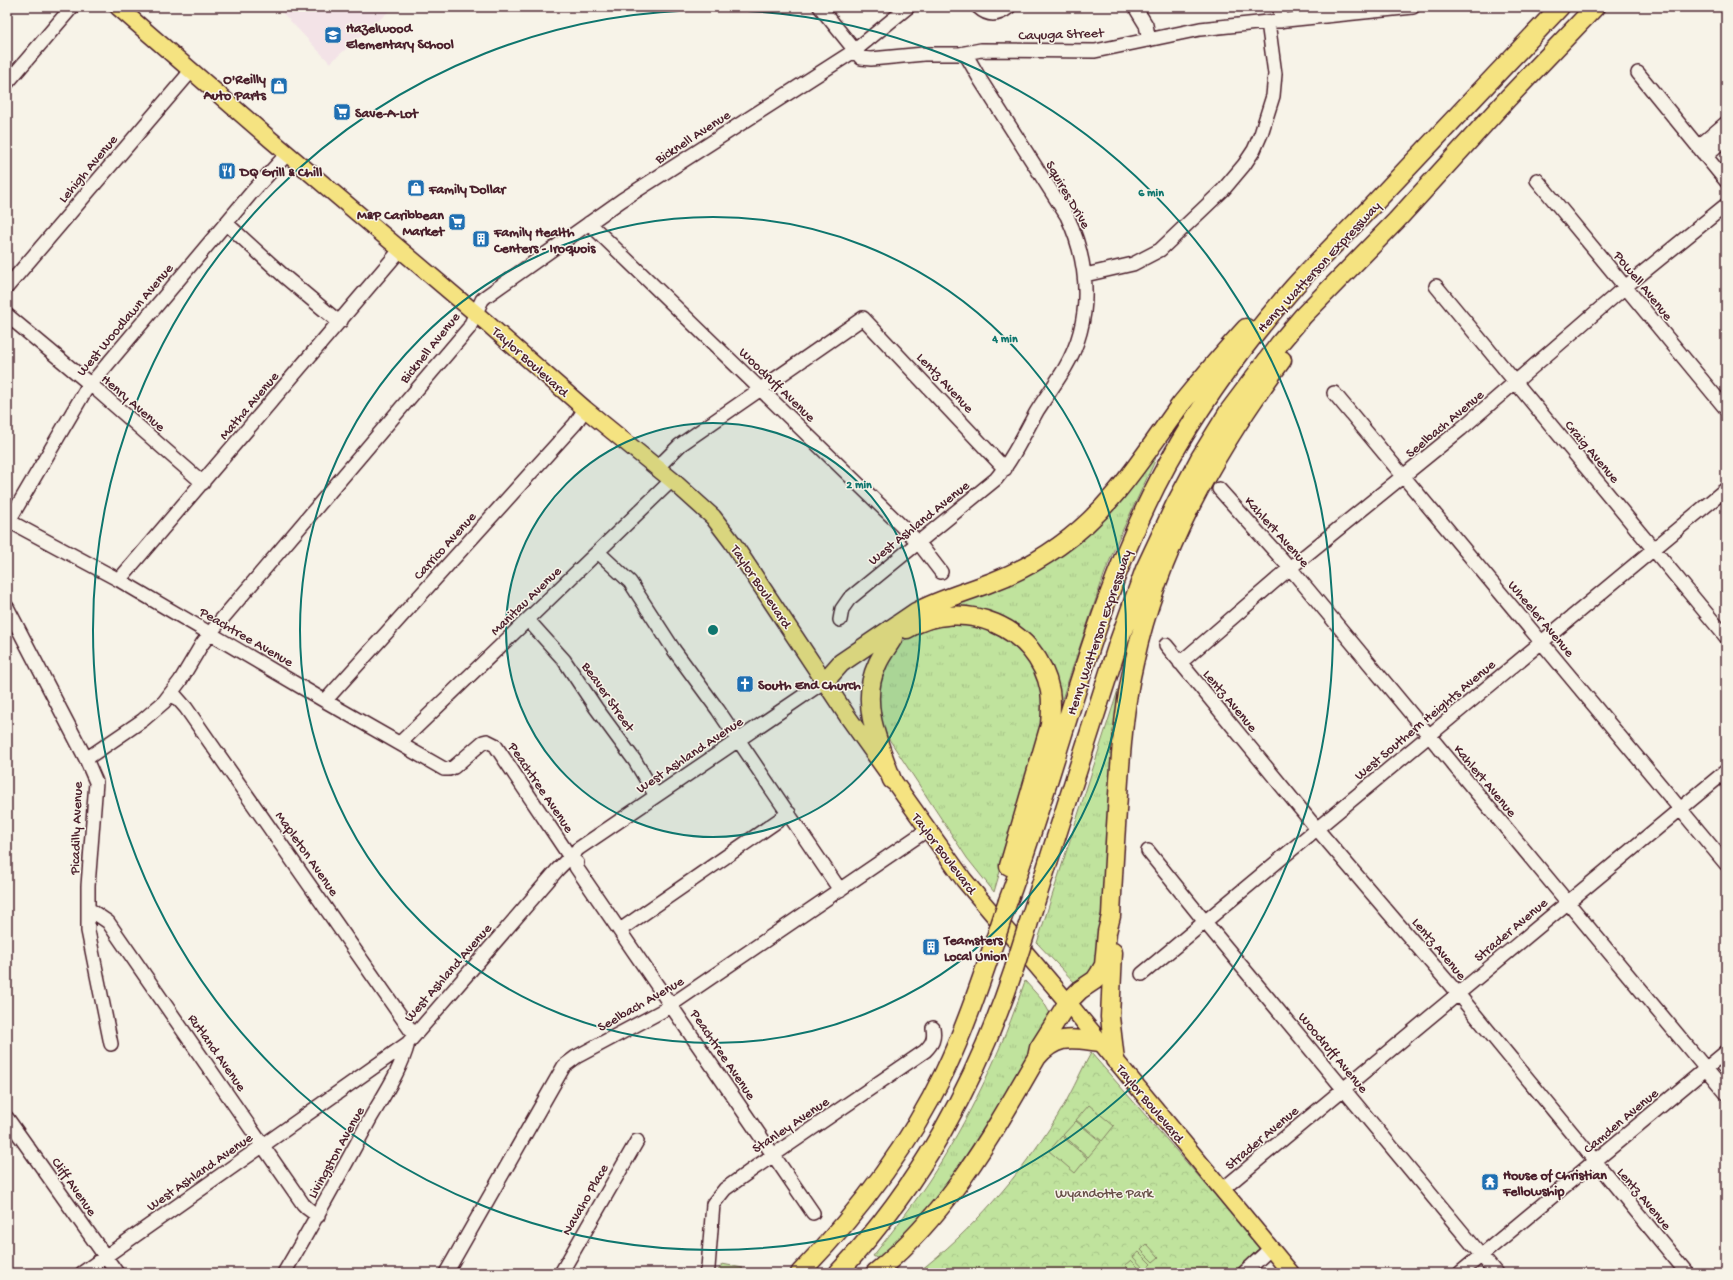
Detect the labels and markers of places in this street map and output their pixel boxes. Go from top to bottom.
place label: Hazelwood Elementary School [346,21,454,54]
school or university icon: Hazelwood Elementary School [323,25,343,45]
place label: O'Reilly Auto Parts [203,72,267,105]
shop icon: O'Reilly Auto Parts [269,76,289,96]
supermarket icon: Save-A-Lot [332,102,352,122]
place label: Save-A-Lot [355,106,419,123]
restaurant icon: DQ Grill & Chill [217,161,237,181]
place label: DQ Grill & Chill [238,165,322,182]
shop icon: Family Dollar [406,178,426,198]
place label: Family Dollar [428,182,508,199]
place label: M&P Caribbean Market [357,208,445,241]
supermarket icon: M&P Caribbean Market [447,212,467,232]
place label: Family Health Centers - Iroquois [493,225,596,258]
building icon: Family Health Centers - Iroquois [471,229,491,249]
centre of rings [706,623,720,637]
church icon: South End Church [735,674,755,694]
place label: South End Church [758,678,861,695]
place label: Teamsters Local Union [943,933,1007,966]
building icon: Teamsters Local Union [921,937,941,957]
place label: House of Christian Fellowship [1502,1168,1607,1201]
temple icon: House of Christian Fellowship [1480,1172,1500,1192]

